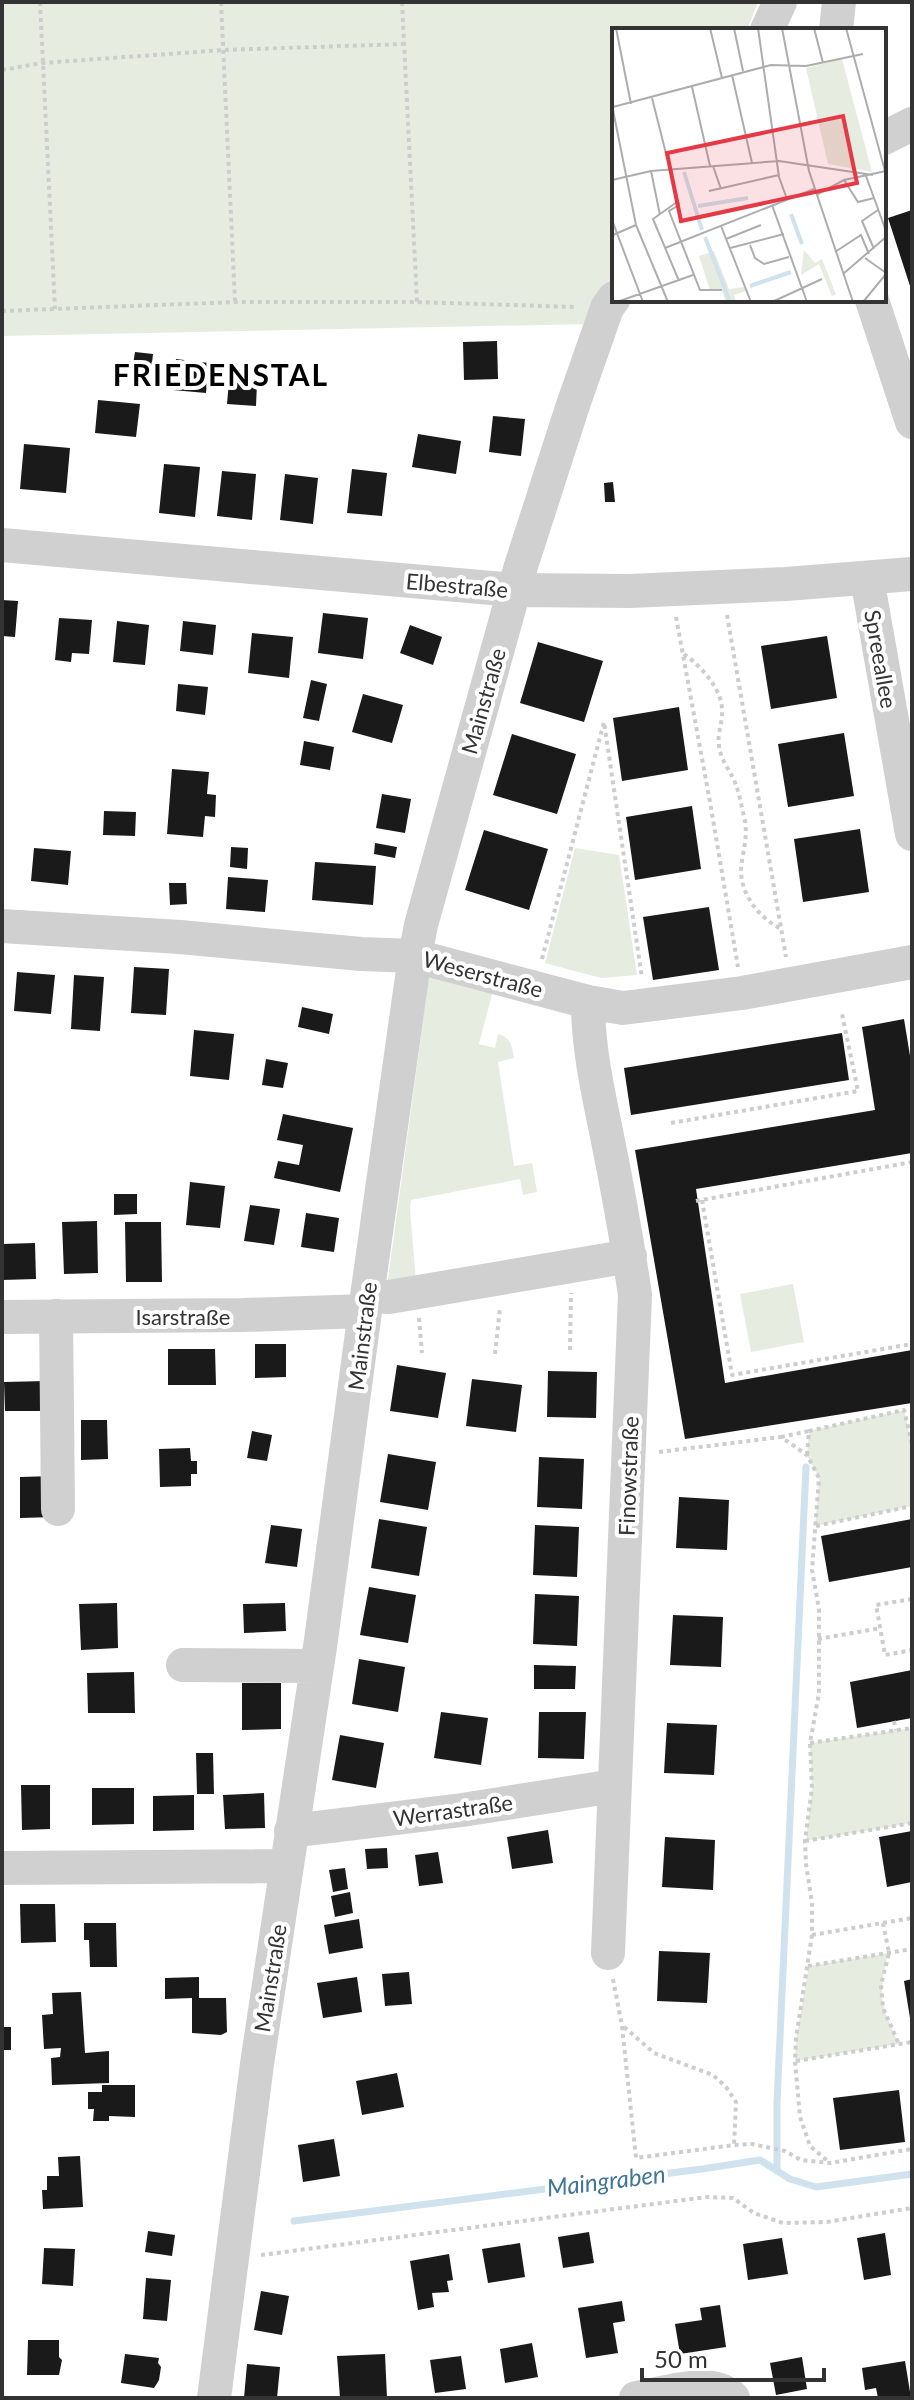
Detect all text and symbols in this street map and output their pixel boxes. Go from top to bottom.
inset map [612,28,886,302]
district label: FRIEDENSTAL [113,356,329,392]
street label: Elbestraße [405,567,509,603]
street label: Spreeallee [859,608,903,710]
street label: Mainstraße [455,645,511,757]
street label: Weserstraße [420,945,546,1003]
street label: Mainstraße [342,1280,382,1392]
street label: Isarstraße [136,1303,230,1330]
street label: Finowstraße [612,1416,644,1536]
street label: Werrastraße [391,1788,515,1832]
street label: Mainstraße [248,1922,292,2034]
water label: Maingraben [545,2158,667,2202]
scale bar [642,2332,824,2382]
text: 50 m [654,2344,708,2373]

